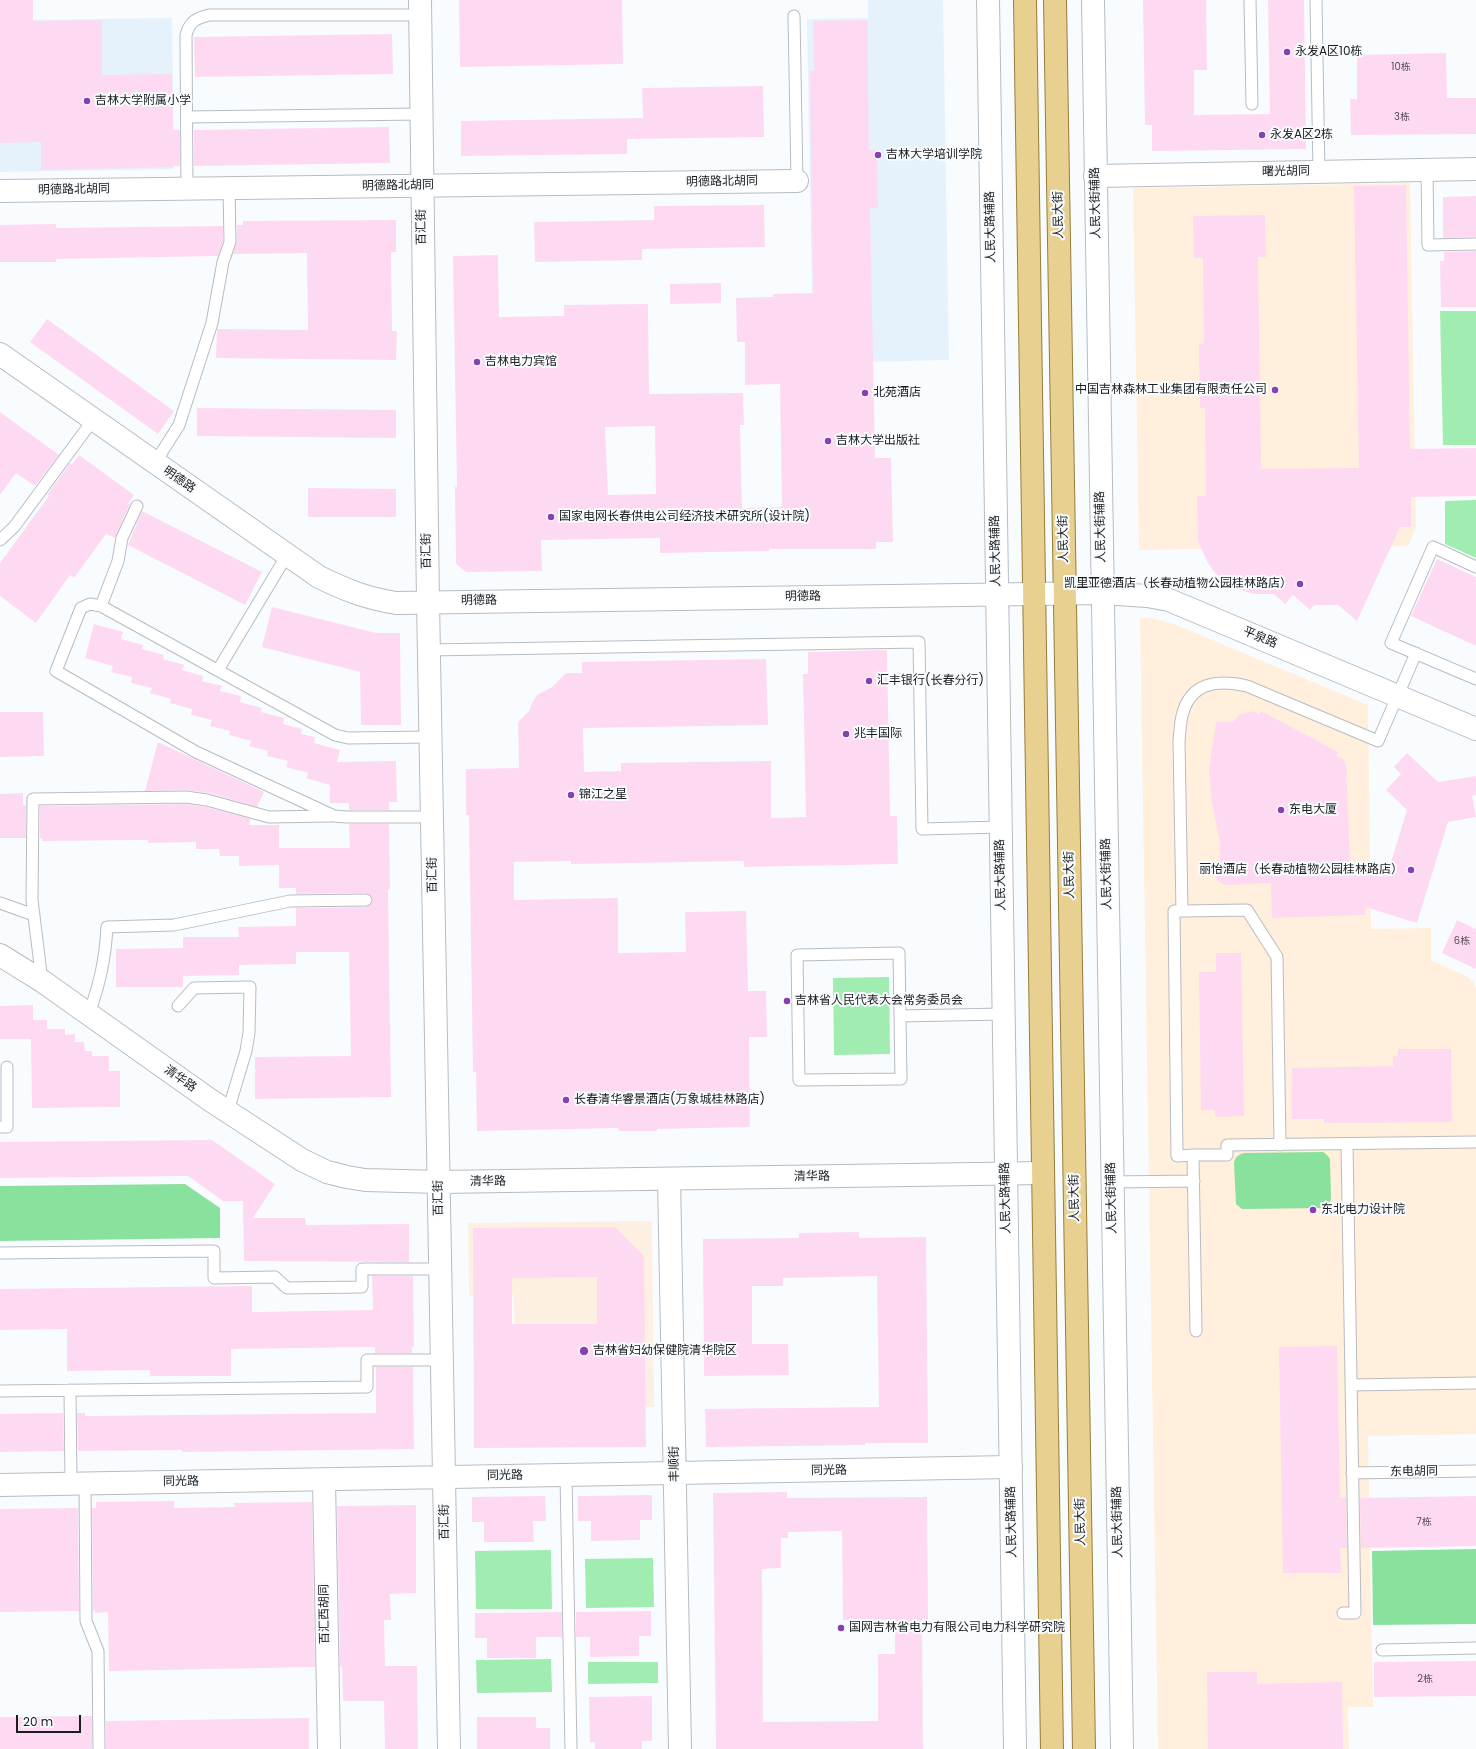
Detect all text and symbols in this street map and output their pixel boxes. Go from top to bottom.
place label: 永发A区10栋 [1295,45,1362,59]
marker: 永发A区10栋 [1282,47,1292,57]
house number: 10栋 [1391,61,1411,73]
place label: 吉林大学附属小学 [95,94,191,108]
marker: 吉林大学附属小学 [82,96,92,106]
house number: 3栋 [1394,111,1410,123]
place label: 永发A区2栋 [1270,128,1333,142]
marker: 永发A区2栋 [1257,130,1267,140]
place label: 吉林大学培训学院 [886,148,982,162]
marker: 吉林大学培训学院 [873,150,883,160]
street label: 曙光胡同 [1262,164,1310,180]
street label: 人民大街辅路 [1088,167,1104,239]
street label: 明德路北胡同 [686,174,758,190]
street label: 明德路北胡同 [362,178,434,194]
street label: 明德路北胡同 [38,182,110,198]
street label: 人民大路辅路 [983,191,999,263]
street label: 人民大街 [1051,191,1067,239]
street label: 百汇街 [414,209,430,245]
place label: 吉林电力宾馆 [485,355,557,369]
marker: 吉林电力宾馆 [472,357,482,367]
place label: 中国吉林森林工业集团有限责任公司 [1075,383,1267,397]
marker: 中国吉林森林工业集团有限责任公司 [1270,385,1280,395]
place label: 北苑酒店 [873,386,921,400]
marker: 北苑酒店 [860,388,870,398]
place label: 吉林大学出版社 [836,434,920,448]
marker: 吉林大学出版社 [823,436,833,446]
street label: 明德路 [160,464,198,496]
street label: 人民大街辅路 [1093,491,1109,563]
place label: 国家电网长春供电公司经济技术研究所(设计院) [559,510,810,524]
marker: 国家电网长春供电公司经济技术研究所(设计院) [546,512,556,522]
street label: 人民大路辅路 [988,515,1004,587]
street label: 人民大街 [1056,515,1072,563]
street label: 百汇街 [419,533,435,569]
place label: 凯里亚德酒店（长春动植物公园桂林路店） [1064,577,1292,591]
marker: 凯里亚德酒店（长春动植物公园桂林路店） [1295,579,1305,589]
street label: 明德路 [785,589,821,605]
street label: 明德路 [461,593,497,609]
street label: 平泉路 [1241,624,1279,652]
place label: 汇丰银行(长春分行) [877,674,984,688]
marker: 汇丰银行(长春分行) [864,676,874,686]
place label: 兆丰国际 [854,727,902,741]
marker: 兆丰国际 [841,729,851,739]
place label: 锦江之星 [579,788,627,802]
marker: 锦江之星 [566,790,576,800]
place label: 东电大厦 [1289,803,1337,817]
marker: 东电大厦 [1276,805,1286,815]
street label: 人民大街辅路 [1099,838,1115,910]
street label: 人民大路辅路 [993,839,1009,911]
street label: 人民大街 [1062,851,1078,899]
street label: 百汇街 [425,857,441,893]
place label: 丽怡酒店（长春动植物公园桂林路店） [1199,863,1403,877]
marker: 丽怡酒店（长春动植物公园桂林路店） [1406,865,1416,875]
house number: 6栋 [1454,935,1470,947]
place label: 吉林省人民代表大会常务委员会 [795,994,963,1008]
marker: 吉林省人民代表大会常务委员会 [782,996,792,1006]
street label: 清华路 [161,1063,199,1095]
place label: 长春清华睿景酒店(万象城桂林路店) [574,1093,765,1107]
marker: 长春清华睿景酒店(万象城桂林路店) [561,1095,571,1105]
street label: 人民大路辅路 [998,1162,1014,1234]
street label: 人民大街辅路 [1104,1162,1120,1234]
street label: 清华路 [794,1169,830,1185]
street label: 清华路 [470,1174,506,1190]
street label: 人民大街 [1067,1174,1083,1222]
street label: 百汇街 [431,1180,447,1216]
place label: 东北电力设计院 [1321,1203,1405,1217]
marker: 东北电力设计院 [1308,1205,1318,1215]
place label: 吉林省妇幼保健院清华院区 [593,1344,737,1358]
marker: 吉林省妇幼保健院清华院区 [578,1345,590,1357]
street label: 丰顺街 [667,1446,683,1482]
street label: 同光路 [811,1463,847,1479]
street label: 东电胡同 [1390,1464,1438,1480]
street label: 同光路 [487,1468,523,1484]
street label: 同光路 [163,1474,199,1490]
street label: 人民大路辅路 [1004,1486,1020,1558]
street label: 人民大街辅路 [1110,1486,1126,1558]
street label: 人民大街 [1073,1498,1089,1546]
street label: 百汇街 [437,1504,453,1540]
house number: 7栋 [1416,1516,1432,1528]
street label: 百汇西胡同 [317,1584,333,1644]
place label: 国网吉林省电力有限公司电力科学研究院 [849,1621,1065,1635]
marker: 国网吉林省电力有限公司电力科学研究院 [836,1623,846,1633]
house number: 2栋 [1417,1673,1433,1685]
scale bar [18,1707,83,1733]
text: 20 m [23,1713,53,1730]

